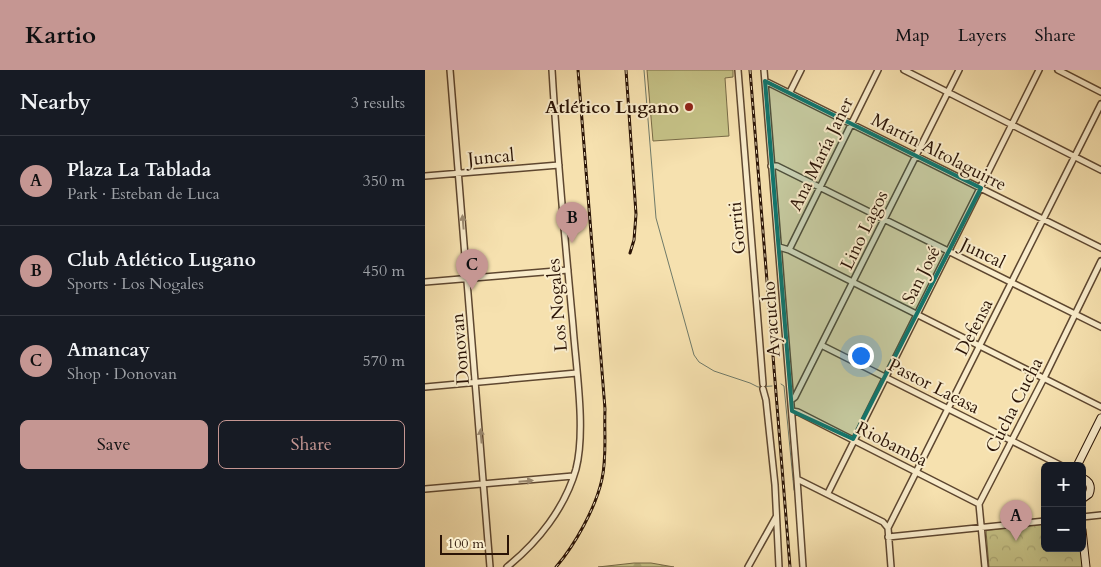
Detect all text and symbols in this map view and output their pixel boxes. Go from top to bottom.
text: Kartio [25,19,96,52]
text: Map [895,23,930,48]
text: Layers [958,23,1007,48]
text: Share [1035,23,1076,48]
text: Nearby [20,88,91,117]
text: 3 results [351,92,405,114]
street label: Ana María Janer [783,93,860,215]
place label: Atlético Lugano [545,95,679,120]
marker: Atlético Lugano [683,101,695,113]
street label: Martín Altolaguirre [867,108,1011,197]
street label: Juncal [464,143,516,172]
text: Plaza La Tablada [67,157,211,183]
text: A [30,170,42,192]
text: 350 m [363,170,405,192]
text: Park · Esteban de Luca [67,183,220,205]
street label: Lino Lagos [835,186,894,274]
street label: Gorriti [723,201,752,255]
pin: B [556,202,588,243]
one-way arrow [459,214,467,230]
street label: Juncal [954,231,1010,275]
street label: San José [896,242,947,308]
text: Club Atlético Lugano [67,247,256,273]
pin: C [456,249,488,290]
street label: Los Nogales [541,257,574,352]
text: B [30,260,42,282]
text: 450 m [363,260,405,282]
text: Sports · Los Nogales [67,273,204,295]
street label: Ayacucho [756,280,787,358]
street label: Defensa [950,294,999,360]
street label: Donovan [445,312,476,386]
text: Amancay [67,337,150,363]
your location [848,343,874,369]
text: C [30,350,42,372]
text: 570 m [363,350,405,372]
street label: Pastor Lacasa [884,353,984,420]
street label: Cucha Cucha [980,353,1049,457]
text: Shop · Donovan [67,363,177,385]
street label: Riobamba [852,416,932,473]
button: Save [20,420,208,469]
button: Share [218,420,405,469]
one-way arrow [476,428,484,444]
map controls [1041,462,1086,552]
button: + [1041,462,1086,507]
one-way arrow [518,477,534,485]
pin: A [1000,500,1032,541]
button: − [1041,507,1086,552]
scale bar [440,532,509,555]
text: 100 m [447,534,484,553]

